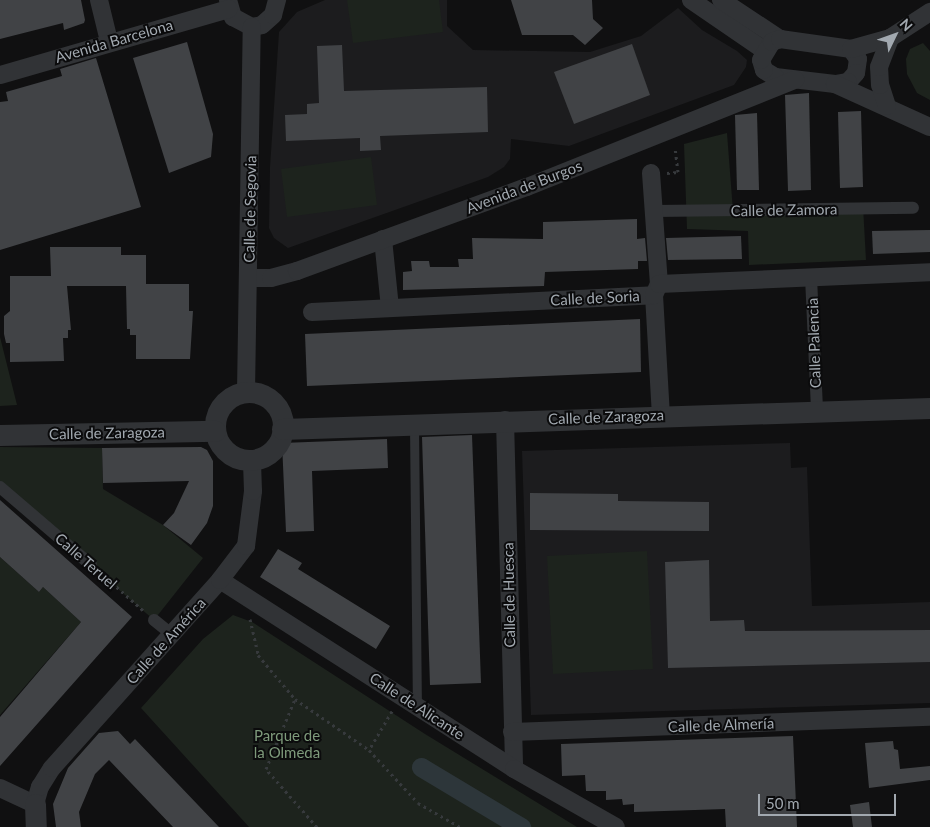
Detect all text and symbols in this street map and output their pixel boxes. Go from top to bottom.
north arrow [870,10,920,60]
text: N [897,15,916,34]
street label: Avenida Barcelona [53,16,175,66]
street label: Calle de Segovia [240,155,260,263]
street label: Avenida de Burgos [463,157,585,217]
street label: Calle de Zamora [731,200,837,220]
street label: Calle de Soria [550,287,640,309]
street label: Calle Palencia [803,297,825,389]
street label: Calle de Zaragoza [548,406,664,428]
street label: Calle de Zaragoza [49,423,165,443]
street label: Calle Teruel [51,529,121,593]
street label: Calle de Huesca [499,542,519,648]
street label: Calle de América [122,594,210,688]
street label: Calle de Alicante [366,669,468,743]
street label: Calle de Almería [667,714,775,736]
park label: Parque de la Olmeda [254,726,320,761]
scale bar [760,784,898,816]
text: 50 m [766,794,800,812]

